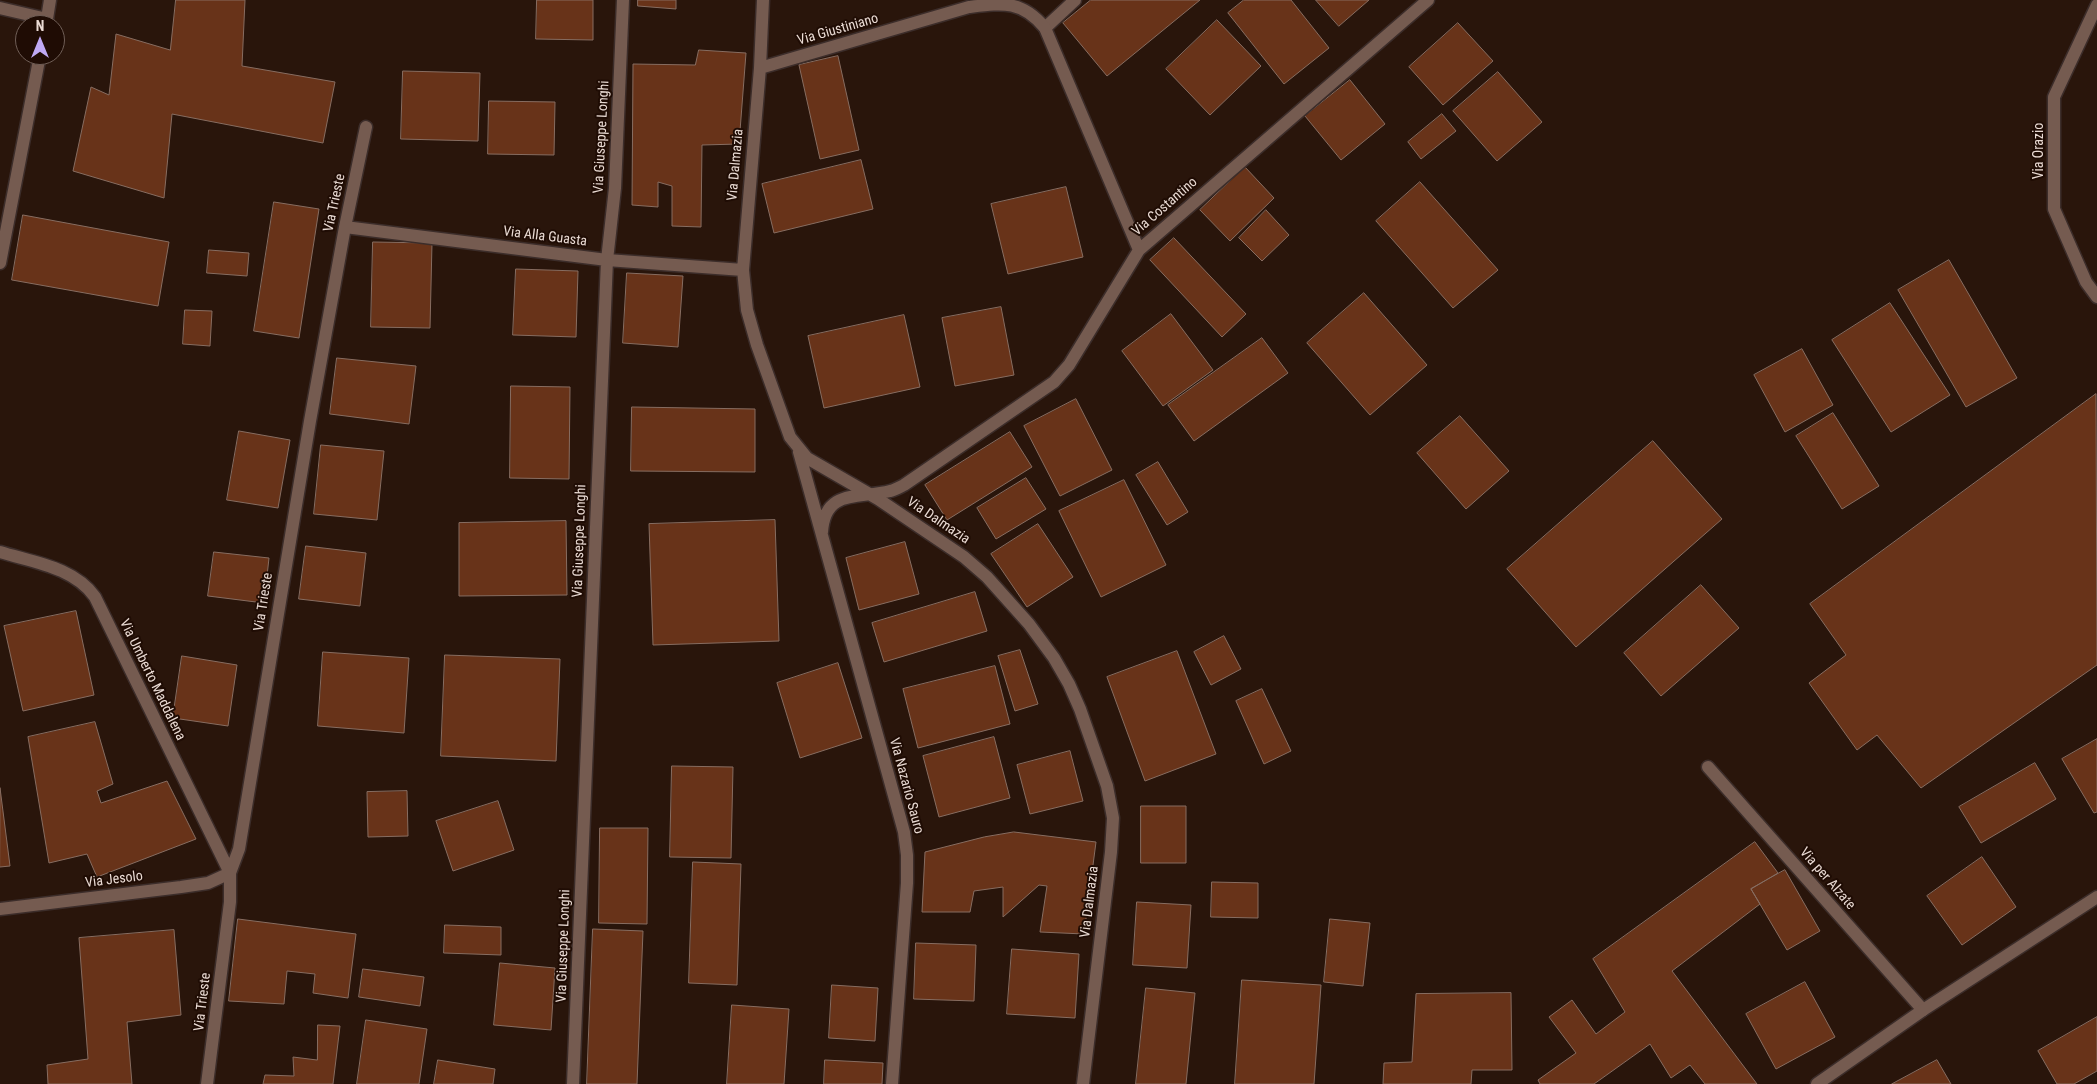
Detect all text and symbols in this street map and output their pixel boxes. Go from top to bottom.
street label: Via Giustiniano [796,10,880,50]
north arrow [15,15,65,65]
text: N [36,18,44,34]
street label: Via Giuseppe Longhi [591,80,613,194]
street label: Via Orazio [2031,123,2047,179]
street label: Via Dalmazia [724,128,748,202]
street label: Via Trieste [321,172,349,234]
street label: Via Costantino [1129,174,1201,240]
street label: Via Alla Guasta [502,224,588,250]
street label: Via Giuseppe Longhi [570,484,590,598]
street label: Via Dalmazia [903,494,973,548]
street label: Via Trieste [251,572,277,632]
street label: Via Umberto Maddalena [115,617,189,743]
street label: Via Nazario Sauro [885,736,927,836]
street label: Via per Alzate [1795,845,1859,913]
street label: Via Dalmazia [1077,865,1103,939]
street label: Via Jesolo [84,868,144,892]
street label: Via Giuseppe Longhi [554,889,574,1003]
street label: Via Trieste [191,972,215,1032]

